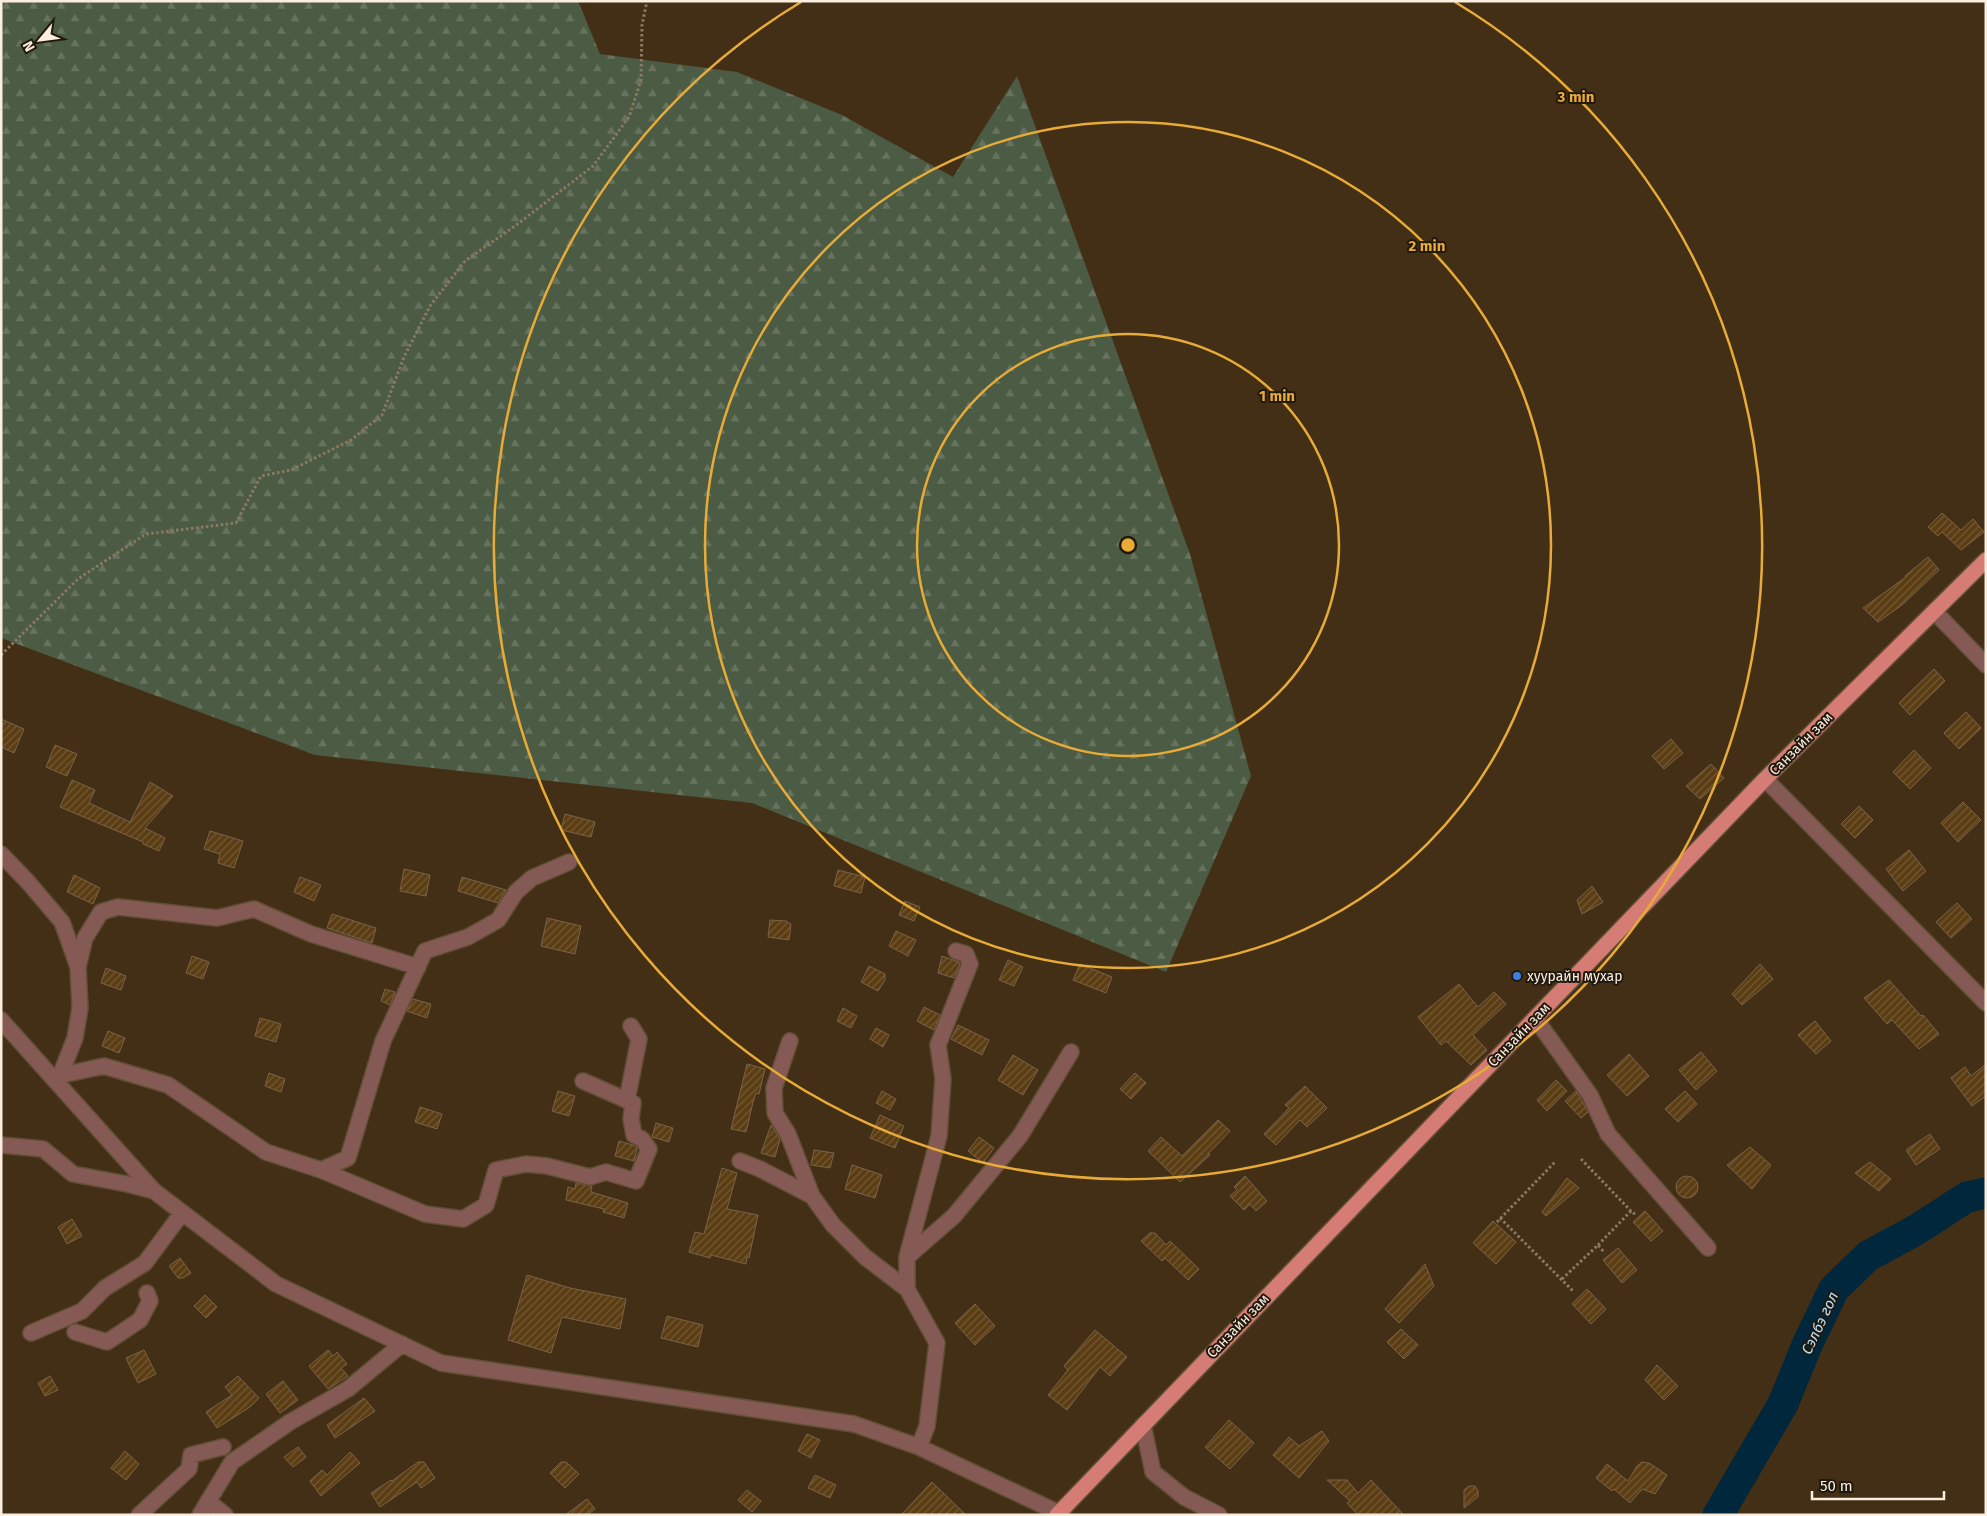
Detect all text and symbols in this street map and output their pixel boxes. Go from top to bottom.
north arrow [15,15,65,65]
text: N [19,38,39,54]
text: 3 min [1557,88,1594,106]
text: 2 min [1409,237,1445,255]
text: 1 min [1259,387,1295,405]
centre of rings [1119,536,1137,554]
street label: Санзайн зам [1766,709,1836,779]
place label: хуурайн мухар [1527,968,1623,985]
marker: хуурайн мухар [1511,970,1523,982]
street label: Санзайн зам [1484,999,1554,1071]
water label: Сэлбэ гол [1798,1289,1842,1357]
street label: Санзайн зам [1203,1290,1273,1362]
scale bar [1812,1468,1944,1500]
text: 50 m [1820,1477,1853,1495]

